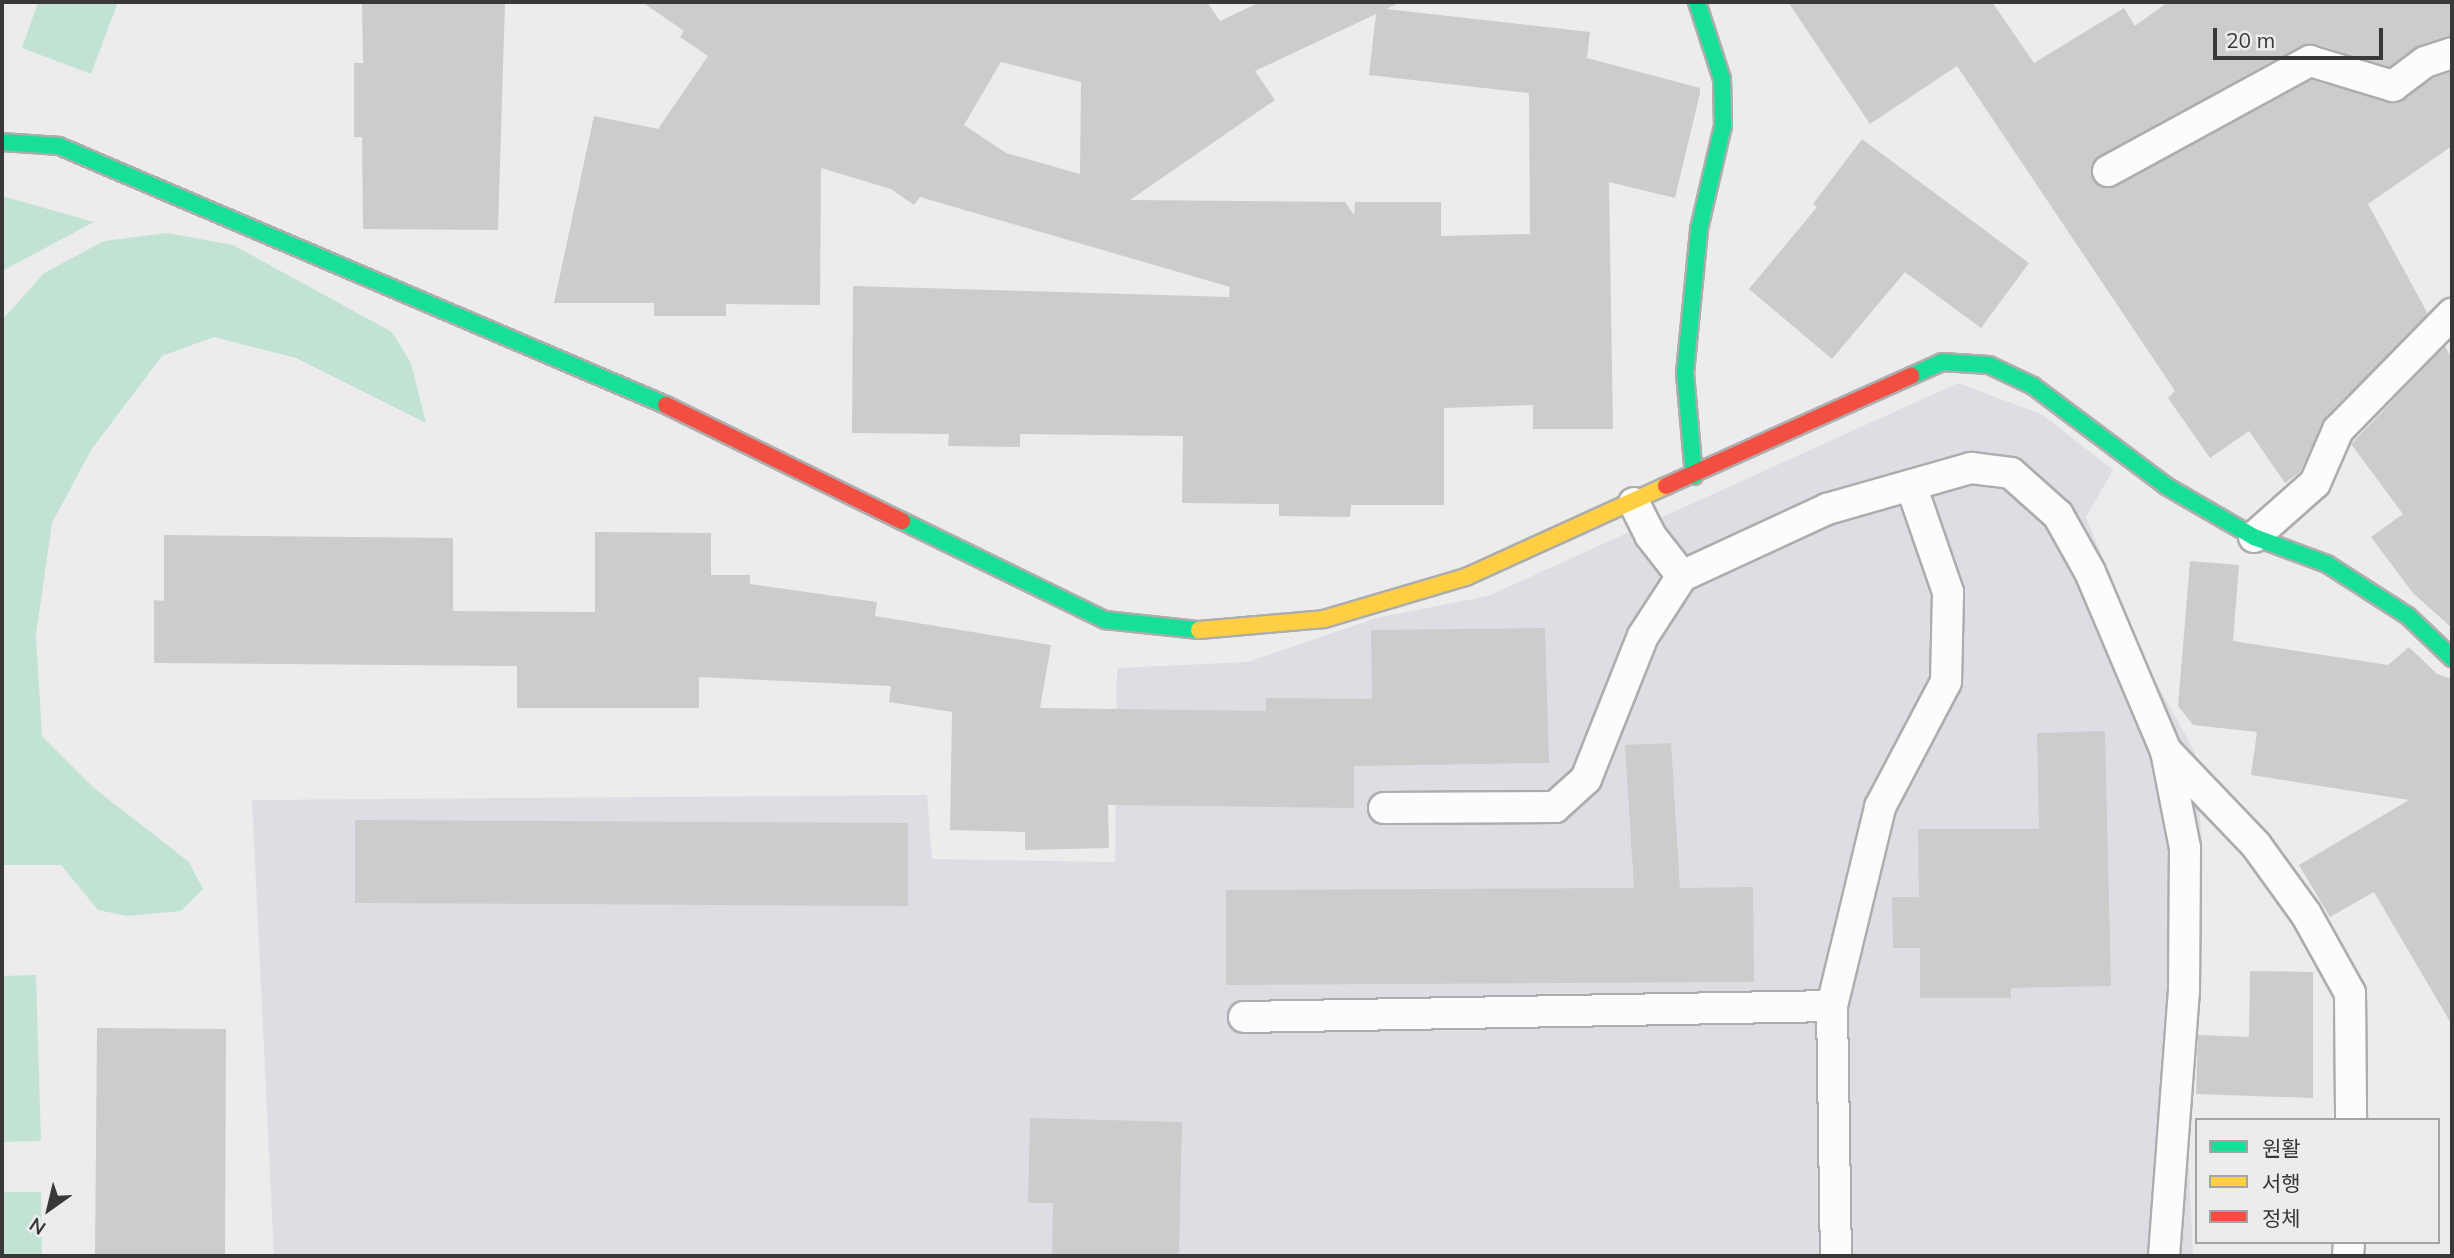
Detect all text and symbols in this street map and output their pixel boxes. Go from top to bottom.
scale bar [2216,14,2386,58]
text: 20 m [2226,27,2275,53]
legend [2195,1118,2440,1244]
text: 원활 [2262,1135,2301,1161]
text: 서행 [2262,1170,2301,1196]
north arrow [14,1174,84,1244]
text: 정체 [2262,1205,2301,1231]
text: N [25,1212,50,1240]

